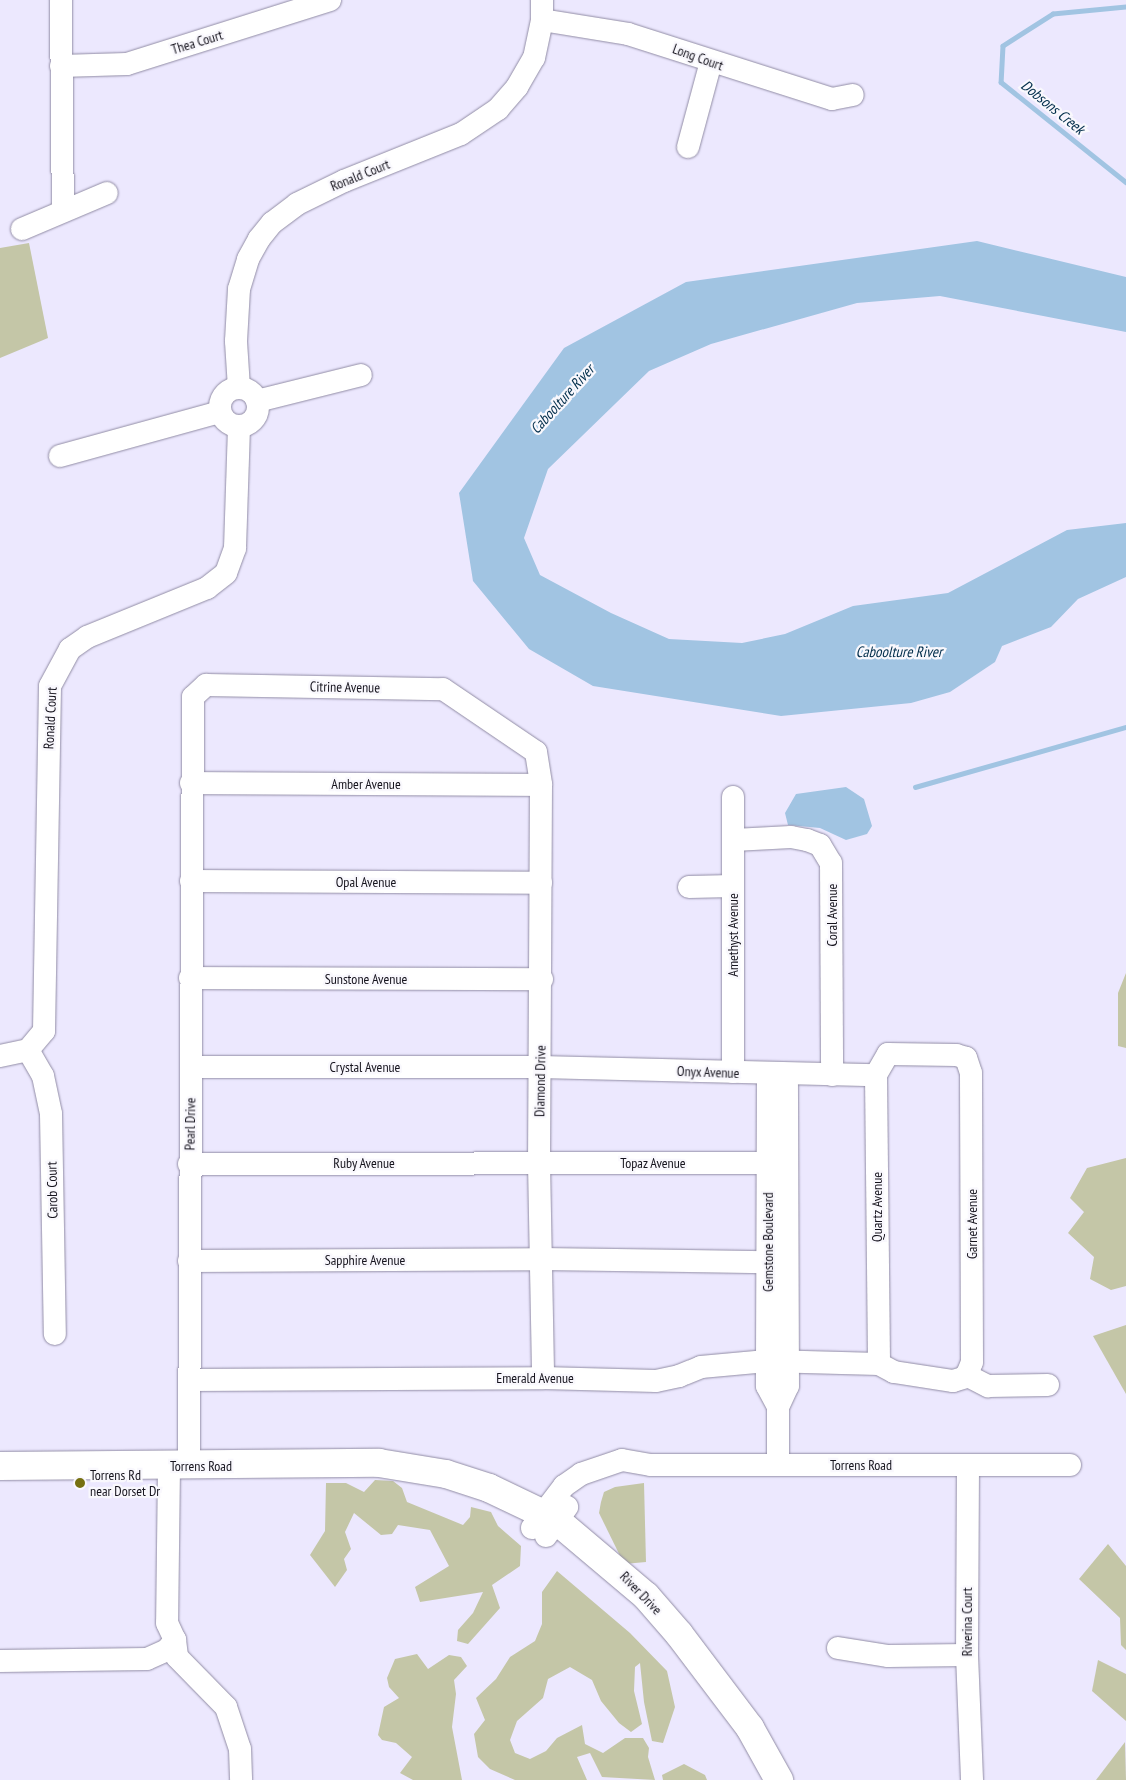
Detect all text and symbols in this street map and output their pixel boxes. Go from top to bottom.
street label: Thea Court [169,26,225,58]
street label: Long Court [670,40,726,74]
water label: Dobsons Creek [1018,76,1088,138]
street label: Ronald Court [328,156,392,194]
water label: Caboolture River [526,361,598,437]
water label: Caboolture River [856,643,942,661]
street label: Citrine Avenue [310,678,380,696]
street label: Ronald Court [40,686,60,750]
street label: Amber Avenue [331,776,401,792]
street label: Opal Avenue [335,874,397,890]
street label: Coral Avenue [824,883,840,947]
street label: Amethyst Avenue [725,893,741,977]
street label: Sunstone Avenue [324,971,408,987]
street label: Diamond Drive [531,1045,549,1117]
street label: Crystal Avenue [329,1059,401,1075]
street label: Onyx Avenue [676,1063,740,1081]
street label: Pearl Drive [181,1097,199,1151]
street label: Ruby Avenue [333,1155,395,1171]
street label: Topaz Avenue [620,1155,686,1171]
street label: Carob Court [43,1161,61,1219]
street label: Quartz Avenue [869,1172,885,1242]
street label: Garnet Avenue [964,1189,980,1259]
street label: Gemstone Boulevard [760,1192,776,1292]
street label: Sapphire Avenue [325,1252,405,1268]
street label: Emerald Avenue [496,1370,574,1386]
street label: Torrens Road [830,1457,892,1473]
street label: Torrens Road [170,1458,232,1474]
place label: Torrens Rd near Dorset Dr [90,1467,160,1500]
marker: Torrens Rd near Dorset Dr [74,1477,86,1489]
street label: River Drive [616,1568,666,1618]
street label: Riverina Court [959,1588,975,1656]

